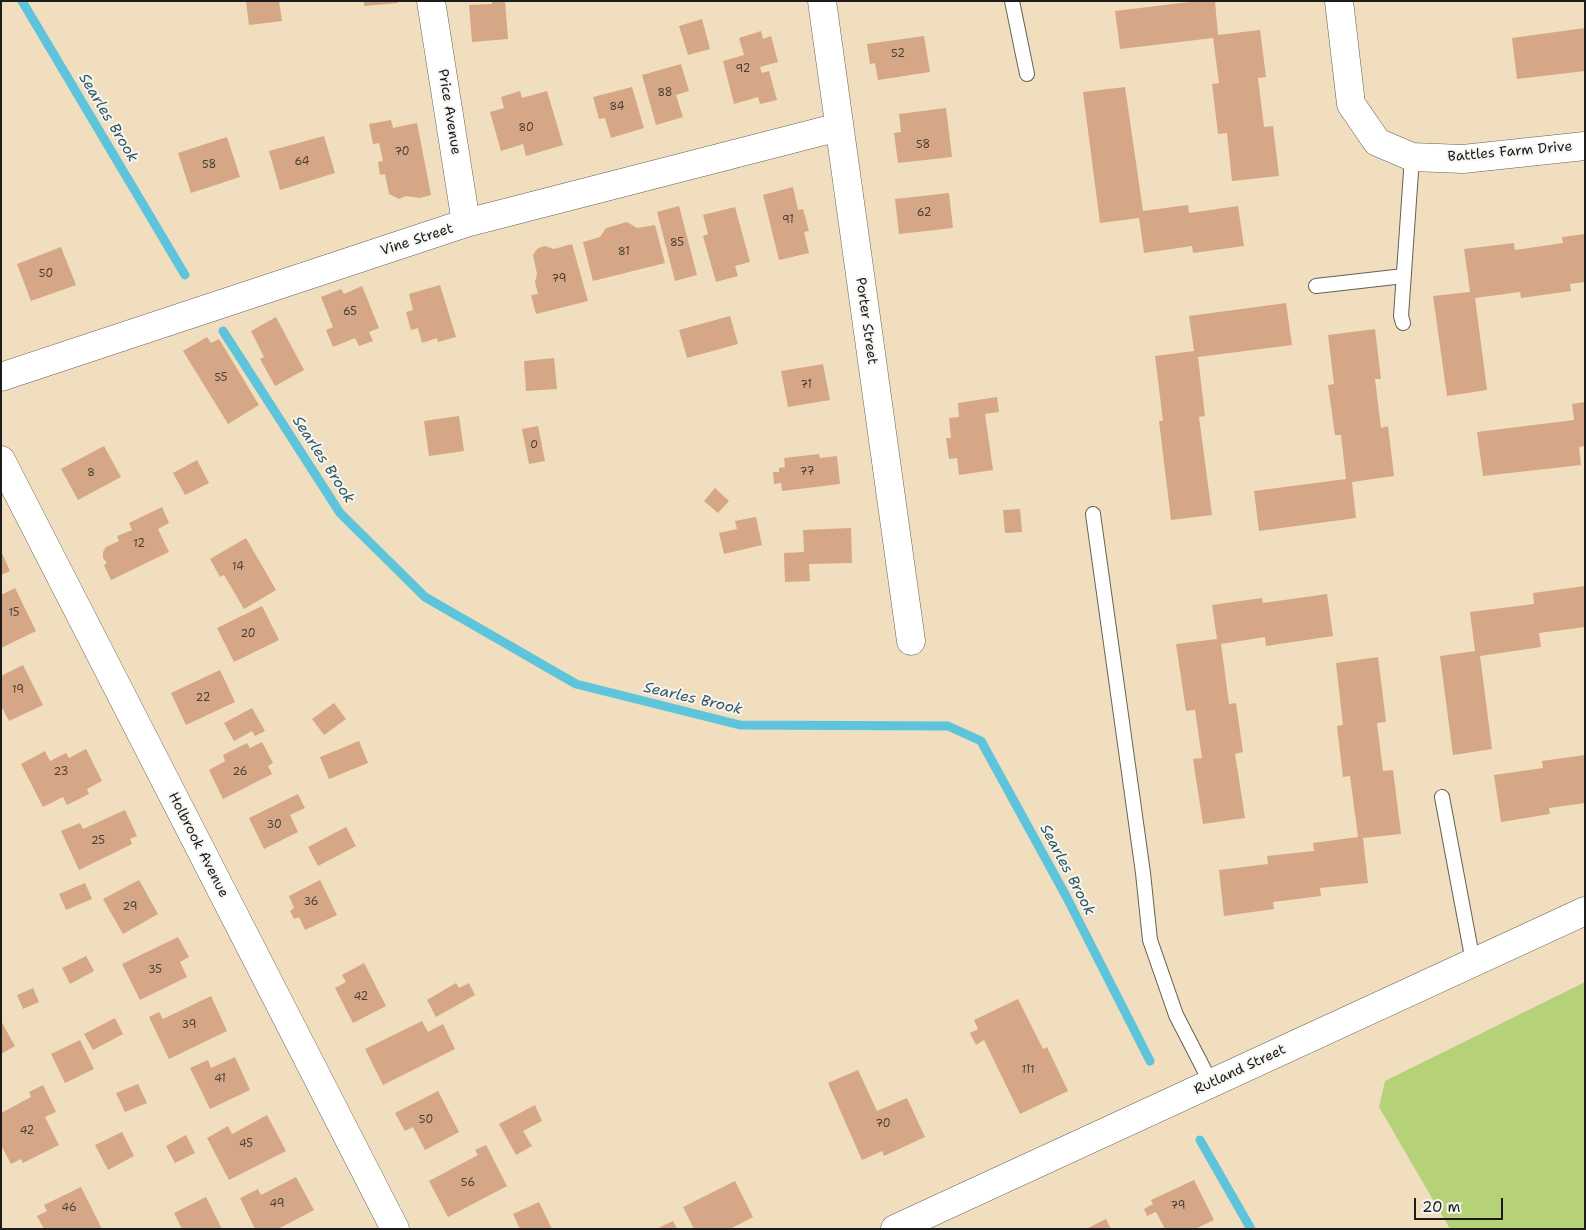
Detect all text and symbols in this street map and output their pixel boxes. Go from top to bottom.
house number: 52 [891,47,905,61]
house number: 92 [736,62,750,76]
street label: Price Avenue [434,68,464,156]
water label: Searles Brook [74,70,142,166]
house number: 88 [657,86,673,100]
house number: 84 [610,100,624,114]
house number: 80 [518,121,534,135]
house number: 58 [916,138,930,152]
street label: Battles Farm Drive [1447,138,1573,166]
house number: 70 [394,145,410,159]
house number: 64 [294,155,310,169]
house number: 58 [202,158,216,172]
house number: 62 [917,206,931,220]
house number: 91 [782,213,794,227]
street label: Vine Street [378,220,456,260]
house number: 85 [670,236,684,250]
house number: 81 [618,245,630,259]
house number: 50 [39,267,53,281]
house number: 79 [552,272,566,286]
street label: Porter Street [852,276,880,366]
house number: 65 [343,305,357,319]
house number: 55 [214,371,228,385]
house number: 71 [800,378,812,392]
water label: Searles Brook [288,413,358,507]
house number: 0 [530,438,538,452]
house number: 77 [800,465,814,479]
house number: 8 [87,466,95,480]
house number: 12 [133,537,145,551]
house number: 14 [232,560,244,574]
house number: 15 [8,606,20,620]
house number: 20 [240,627,256,641]
water label: Searles Brook [642,679,744,719]
house number: 19 [12,683,24,697]
house number: 22 [196,691,210,705]
house number: 23 [54,765,68,779]
house number: 26 [233,765,247,779]
street label: Holbrook Avenue [164,790,232,900]
house number: 30 [266,818,282,832]
water label: Searles Brook [1035,821,1099,919]
house number: 25 [91,834,105,848]
house number: 36 [303,895,319,909]
house number: 29 [123,900,137,914]
house number: 35 [148,963,162,977]
house number: 42 [354,990,368,1004]
house number: 39 [182,1018,196,1032]
street label: Rutland Street [1191,1041,1289,1099]
house number: 111 [1021,1063,1035,1077]
house number: 41 [214,1072,226,1086]
house number: 50 [419,1113,433,1127]
house number: 70 [875,1117,891,1131]
house number: 42 [20,1124,34,1138]
house number: 45 [239,1137,253,1151]
house number: 56 [461,1176,475,1190]
scale bar [1416,1188,1505,1220]
house number: 49 [270,1197,284,1211]
text: 20 m [1422,1197,1461,1217]
house number: 79 [1171,1199,1185,1213]
house number: 46 [61,1201,77,1215]

